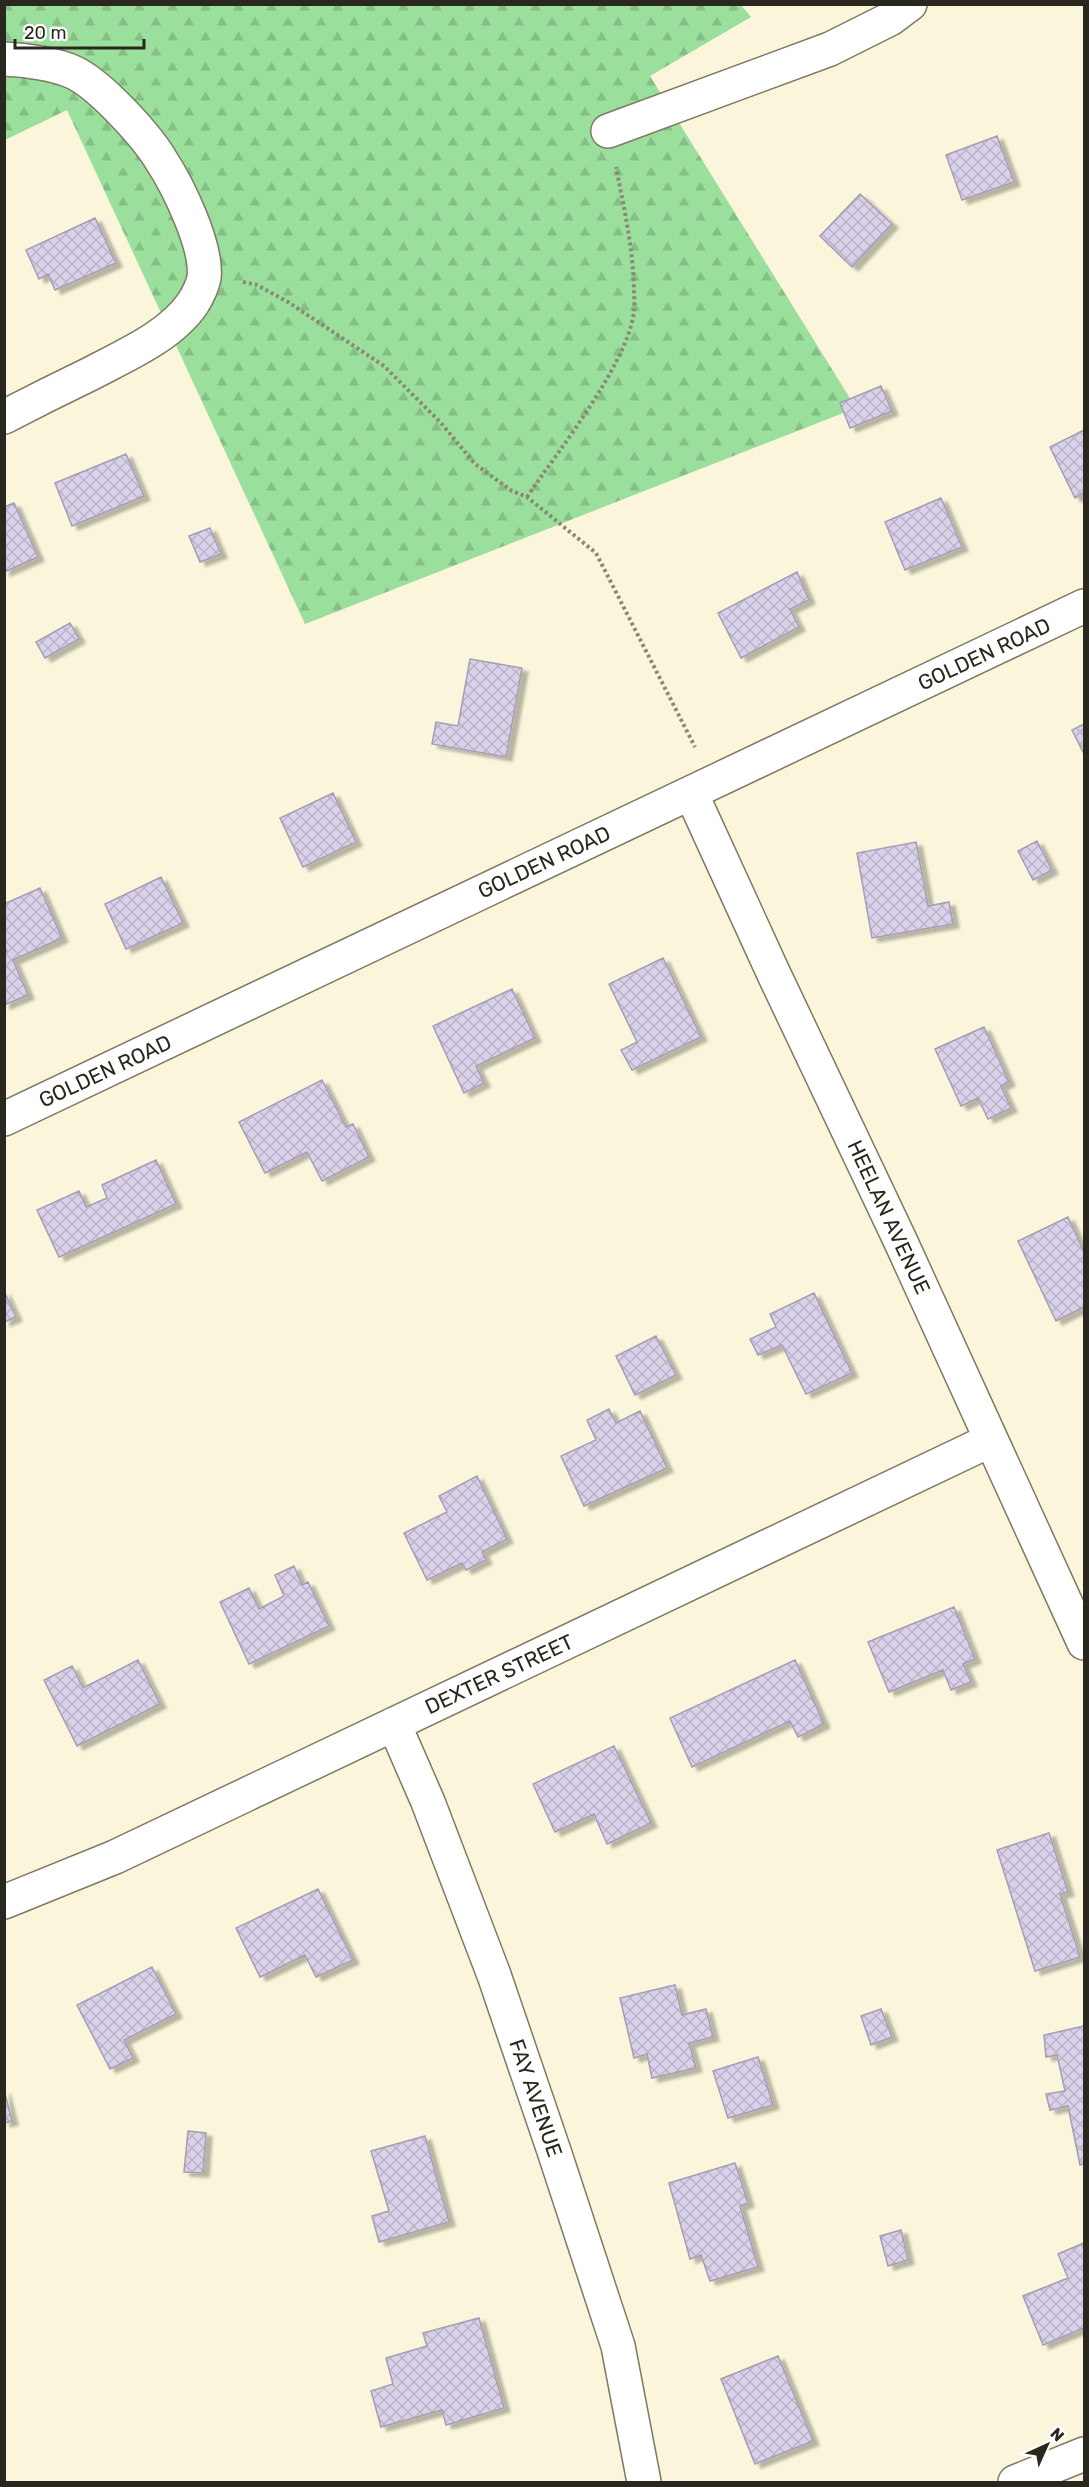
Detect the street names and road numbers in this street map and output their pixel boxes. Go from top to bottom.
street label: GOLDEN ROAD [914,612,1054,696]
street label: GOLDEN ROAD [474,820,614,904]
street label: GOLDEN ROAD [35,1029,175,1113]
street label: HEELAN AVENUE [842,1136,936,1298]
street label: DEXTER STREET [421,1629,577,1719]
street label: FAY AVENUE [504,2036,568,2160]

